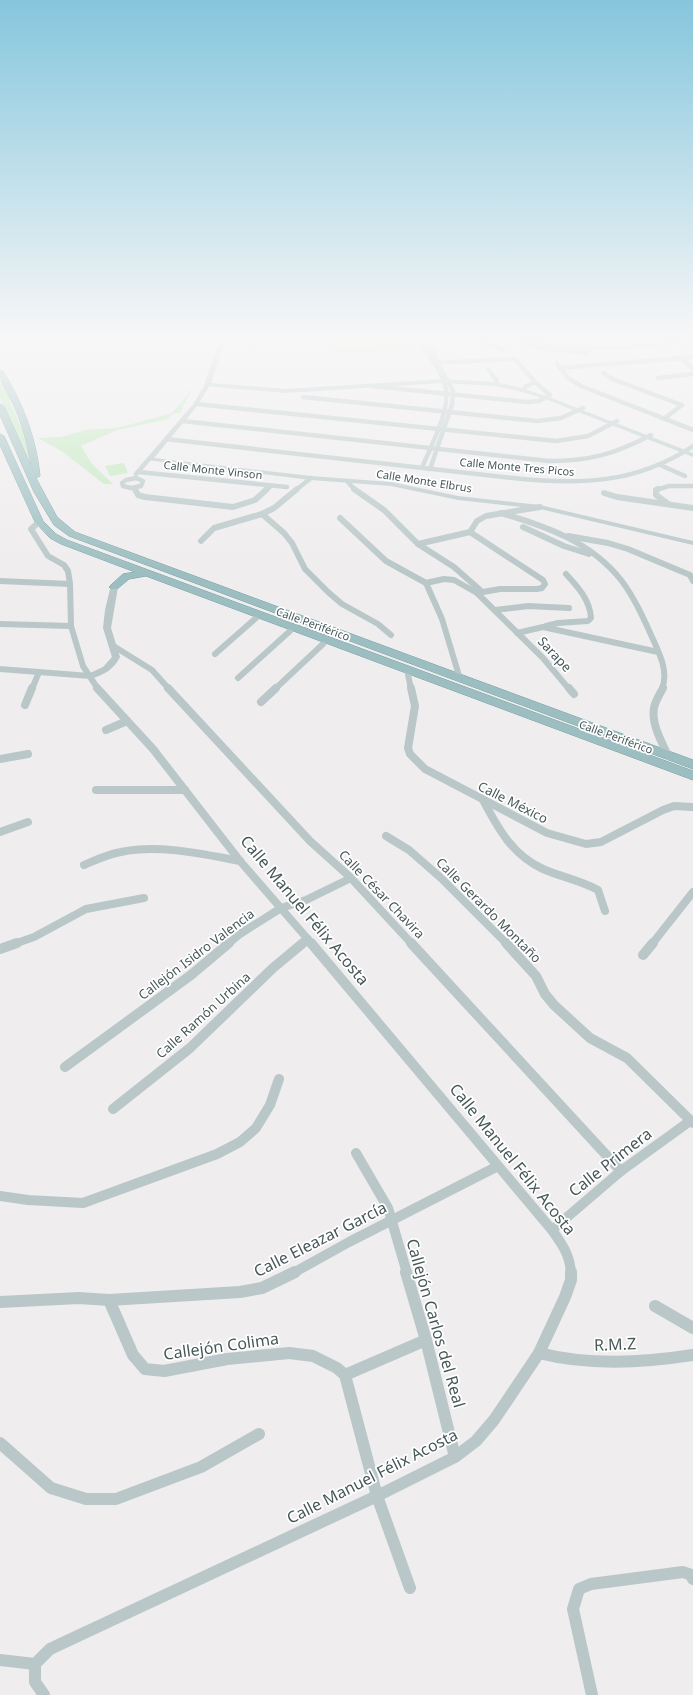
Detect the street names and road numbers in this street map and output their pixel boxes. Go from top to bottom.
street label: Calle Monte Tres Picos [459,454,575,479]
street label: Calle Monte Vinson [163,457,263,482]
street label: Calle Monte Elbrus [375,466,473,495]
street label: Calle Periférico [274,603,352,644]
street label: Sarape [534,632,576,676]
street label: Calle Periférico [577,716,655,757]
street label: Calle México [475,777,551,827]
street label: Calle Manuel Félix Acosta [236,830,374,990]
street label: Calle César Chavira [335,846,429,942]
street label: Calle Gerardo Montaño [432,853,546,967]
street label: Callejón Isidro Valencia [134,904,258,1004]
street label: Calle Ramón Urbina [152,968,254,1062]
street label: Calle Manuel Félix Acosta [445,1079,581,1239]
street label: Calle Primera [564,1122,656,1202]
street label: Calle Eleazar García [250,1196,390,1282]
street label: Callejón Carlos del Real [401,1236,471,1410]
street label: Callejón Colima [162,1327,280,1365]
street label: R.M.Z [594,1332,636,1356]
street label: Calle Manuel Félix Acosta [283,1423,461,1529]

